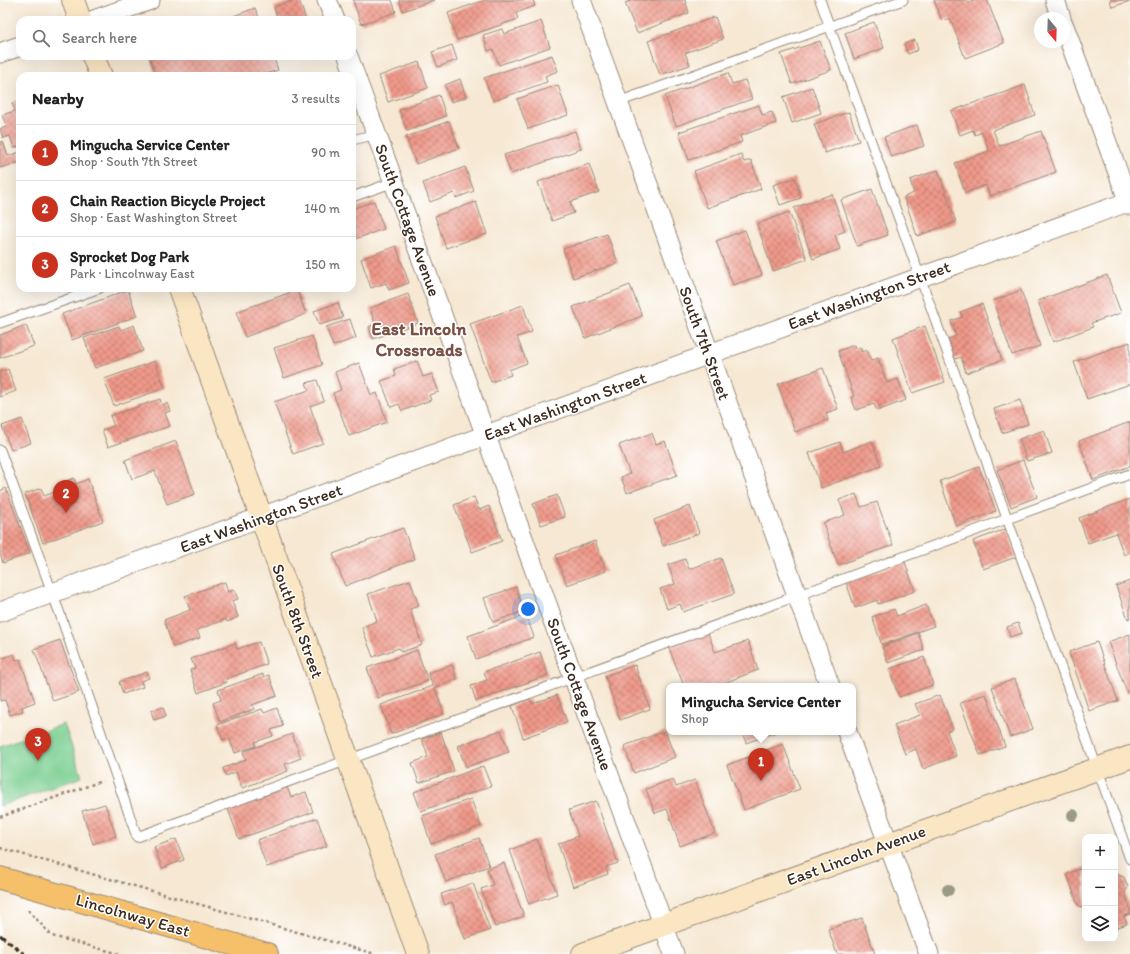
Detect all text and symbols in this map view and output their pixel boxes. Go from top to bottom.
north arrow [1034,12,1070,48]
search box [16,16,356,60]
icon: search [30,27,52,49]
text: Search here [62,29,137,47]
text: Nearby [32,88,84,108]
text: 3 results [291,91,340,106]
text: Mingucha Service Center [70,136,229,154]
street label: South Cottage Avenue [371,141,445,299]
text: 1 [42,145,48,160]
text: 90 m [311,145,340,160]
text: Shop · South 7th Street [70,154,198,169]
text: Chain Reaction Bicycle Project [70,192,265,210]
text: 2 [42,201,48,216]
text: 140 m [304,201,340,216]
text: Shop · East Washington Street [70,210,237,225]
text: Sprocket Dog Park [70,248,189,266]
street label: East Washington Street [785,256,953,334]
text: 3 [41,257,49,272]
text: 150 m [305,257,340,272]
text: Park · Lincolnway East [70,266,195,281]
street label: South 7th Street [675,283,735,403]
district label: East Lincoln Crossroads [372,318,467,361]
street label: East Washington Street [481,367,649,445]
street label: East Washington Street [177,479,345,557]
pin: 2 [53,480,79,513]
street label: South 8th Street [268,561,328,681]
your location [518,599,538,619]
street label: South Cottage Avenue [543,615,617,773]
popup [666,683,856,735]
text: Mingucha Service Center [681,693,841,711]
text: Shop [681,711,709,726]
pin: 3 [25,728,51,761]
pin: 1 [748,748,774,781]
street label: East Lincoln Avenue [784,821,928,889]
map controls [1082,834,1118,942]
button: + [1082,834,1118,870]
button: − [1082,870,1118,906]
street label: Lincolnway East [74,889,193,941]
button: layers [1082,906,1118,942]

